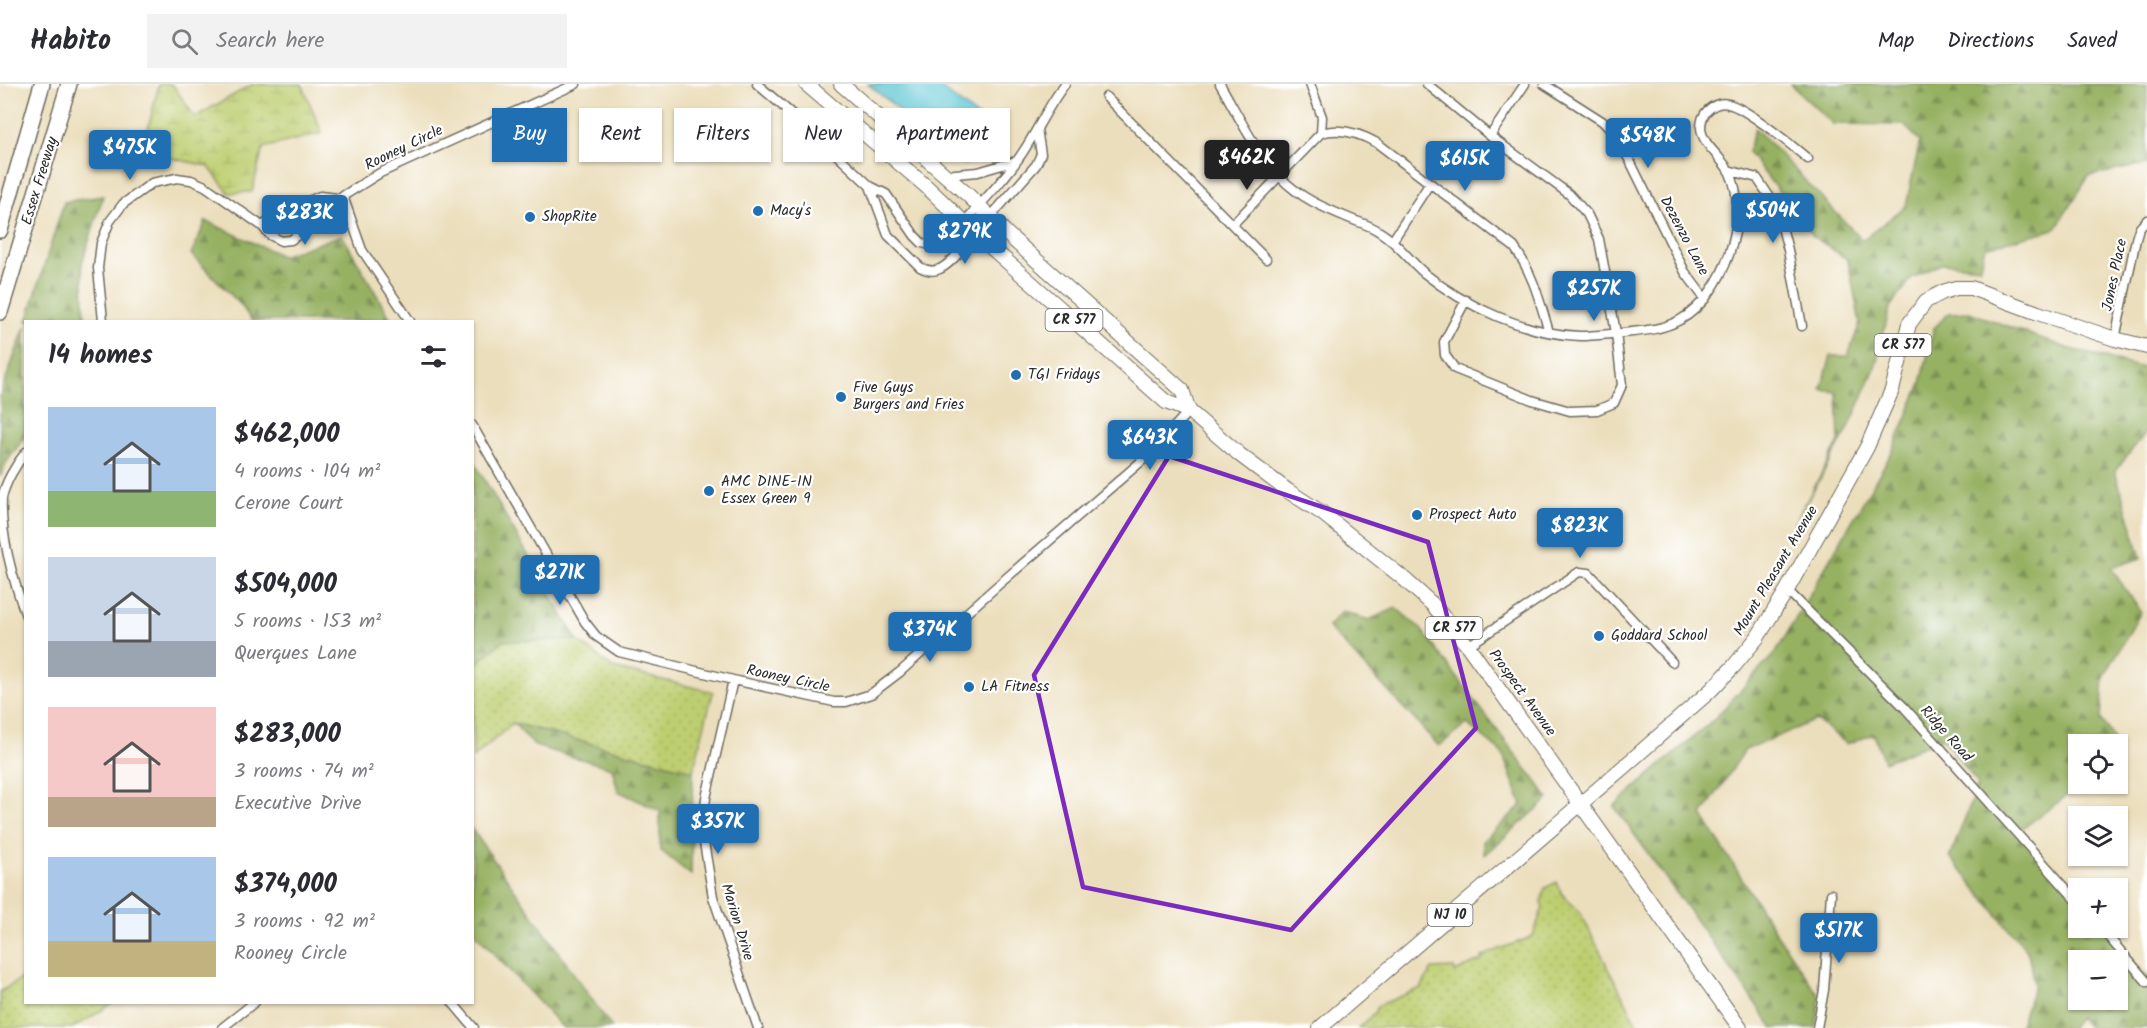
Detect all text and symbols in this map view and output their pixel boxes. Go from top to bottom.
search box [147,14,567,68]
text: Habito [30,19,111,64]
text: Search here [216,24,325,59]
icon: search [168,25,201,58]
text: Map [1878,25,1914,58]
text: Directions [1947,25,2034,58]
text: Saved [2067,25,2117,58]
chip: Buy [492,108,567,162]
chip: Rent [579,108,662,162]
chip: Filters [674,108,771,162]
chip: New [783,108,863,162]
chip: Apartment [875,108,1010,162]
pin: $548K [1606,118,1690,169]
street label: Rooney Circle [361,119,448,177]
text: $548K [1620,121,1676,153]
pin: $475K [88,130,172,181]
street label: Essex Freeway [15,133,65,228]
text: $475K [103,133,157,165]
pin: $462K [1205,140,1289,191]
pin: $615K [1423,141,1507,192]
text: $462K [1218,143,1276,175]
text: $615K [1440,144,1490,176]
street label: Dezenzo Lane [1653,192,1715,280]
pin: $504K [1731,193,1815,244]
pin: $283K [263,195,347,246]
text: $504K [1745,196,1801,228]
text: $283K [276,198,334,230]
place label: Macy's [770,199,812,223]
marker: Macy's [751,204,765,218]
place label: ShopRite [542,205,597,229]
marker: ShopRite [523,210,537,224]
pin: $279K [923,214,1007,265]
text: $279K [937,217,993,249]
street label: Jones Place [2096,236,2134,313]
pin: $257K [1552,271,1636,322]
text: $257K [1566,274,1622,306]
road number: CR 577 [1046,309,1102,331]
road number: CR 577 [1874,334,1932,356]
text: 14 homes [48,335,153,377]
icon: filters [417,340,450,373]
place label: TGI Fridays [1028,363,1101,387]
marker: TGI Fridays [1009,368,1023,382]
place label: Five Guys Burgers and Fries [853,376,965,417]
marker: Five Guys Burgers and Fries [834,390,848,404]
text: $462,000 [234,414,340,456]
pin: $643K [1108,420,1192,471]
text: $643K [1122,423,1178,455]
icon: home [96,431,168,503]
text: 4 rooms · 104 m² [234,456,380,488]
place label: AMC DINE-IN Essex Green 9 [721,470,812,511]
marker: AMC DINE-IN Essex Green 9 [702,484,716,498]
text: Cerone Court [234,488,343,520]
street label: Mount Pleasant Avenue [1727,501,1825,641]
place label: Prospect Auto [1429,503,1517,527]
marker: Prospect Auto [1410,508,1424,522]
pin: $823K [1538,508,1622,559]
text: $823K [1551,511,1609,543]
pin: $271K [518,555,602,606]
text: $271K [534,558,586,590]
text: $504,000 [234,564,337,606]
icon: home [96,581,168,653]
text: 5 rooms · 153 m² [234,606,381,638]
pin: $374K [888,612,972,663]
text: $374K [902,615,958,647]
road number: CR 577 [1426,617,1482,639]
place label: Goddard School [1611,624,1708,648]
marker: Goddard School [1592,629,1606,643]
text: Querques Lane [234,638,357,670]
street label: Prospect Avenue [1482,644,1562,742]
street label: Rooney Circle [744,658,832,700]
place label: LA Fitness [981,675,1050,699]
marker: LA Fitness [962,680,976,694]
street label: Ridge Road [1914,700,1979,768]
text: $283,000 [234,714,341,756]
icon: home [96,731,168,803]
map controls [2068,734,2128,1010]
button: locate [2068,734,2128,794]
text: 3 rooms · 74 m² [234,756,374,788]
text: Executive Drive [234,788,361,820]
pin: $357K [676,804,760,855]
button: layers [2068,806,2128,866]
text: $357K [691,807,745,839]
text: $374,000 [234,864,337,906]
button: + [2068,878,2128,938]
street label: Marion Drive [714,880,760,964]
icon: home [96,881,168,953]
road number: NJ 10 [1428,904,1472,926]
text: 3 rooms · 92 m² [234,906,375,938]
pin: $517K [1797,913,1881,964]
text: $517K [1814,916,1864,948]
text: Rooney Circle [234,938,347,970]
button: − [2068,950,2128,1010]

